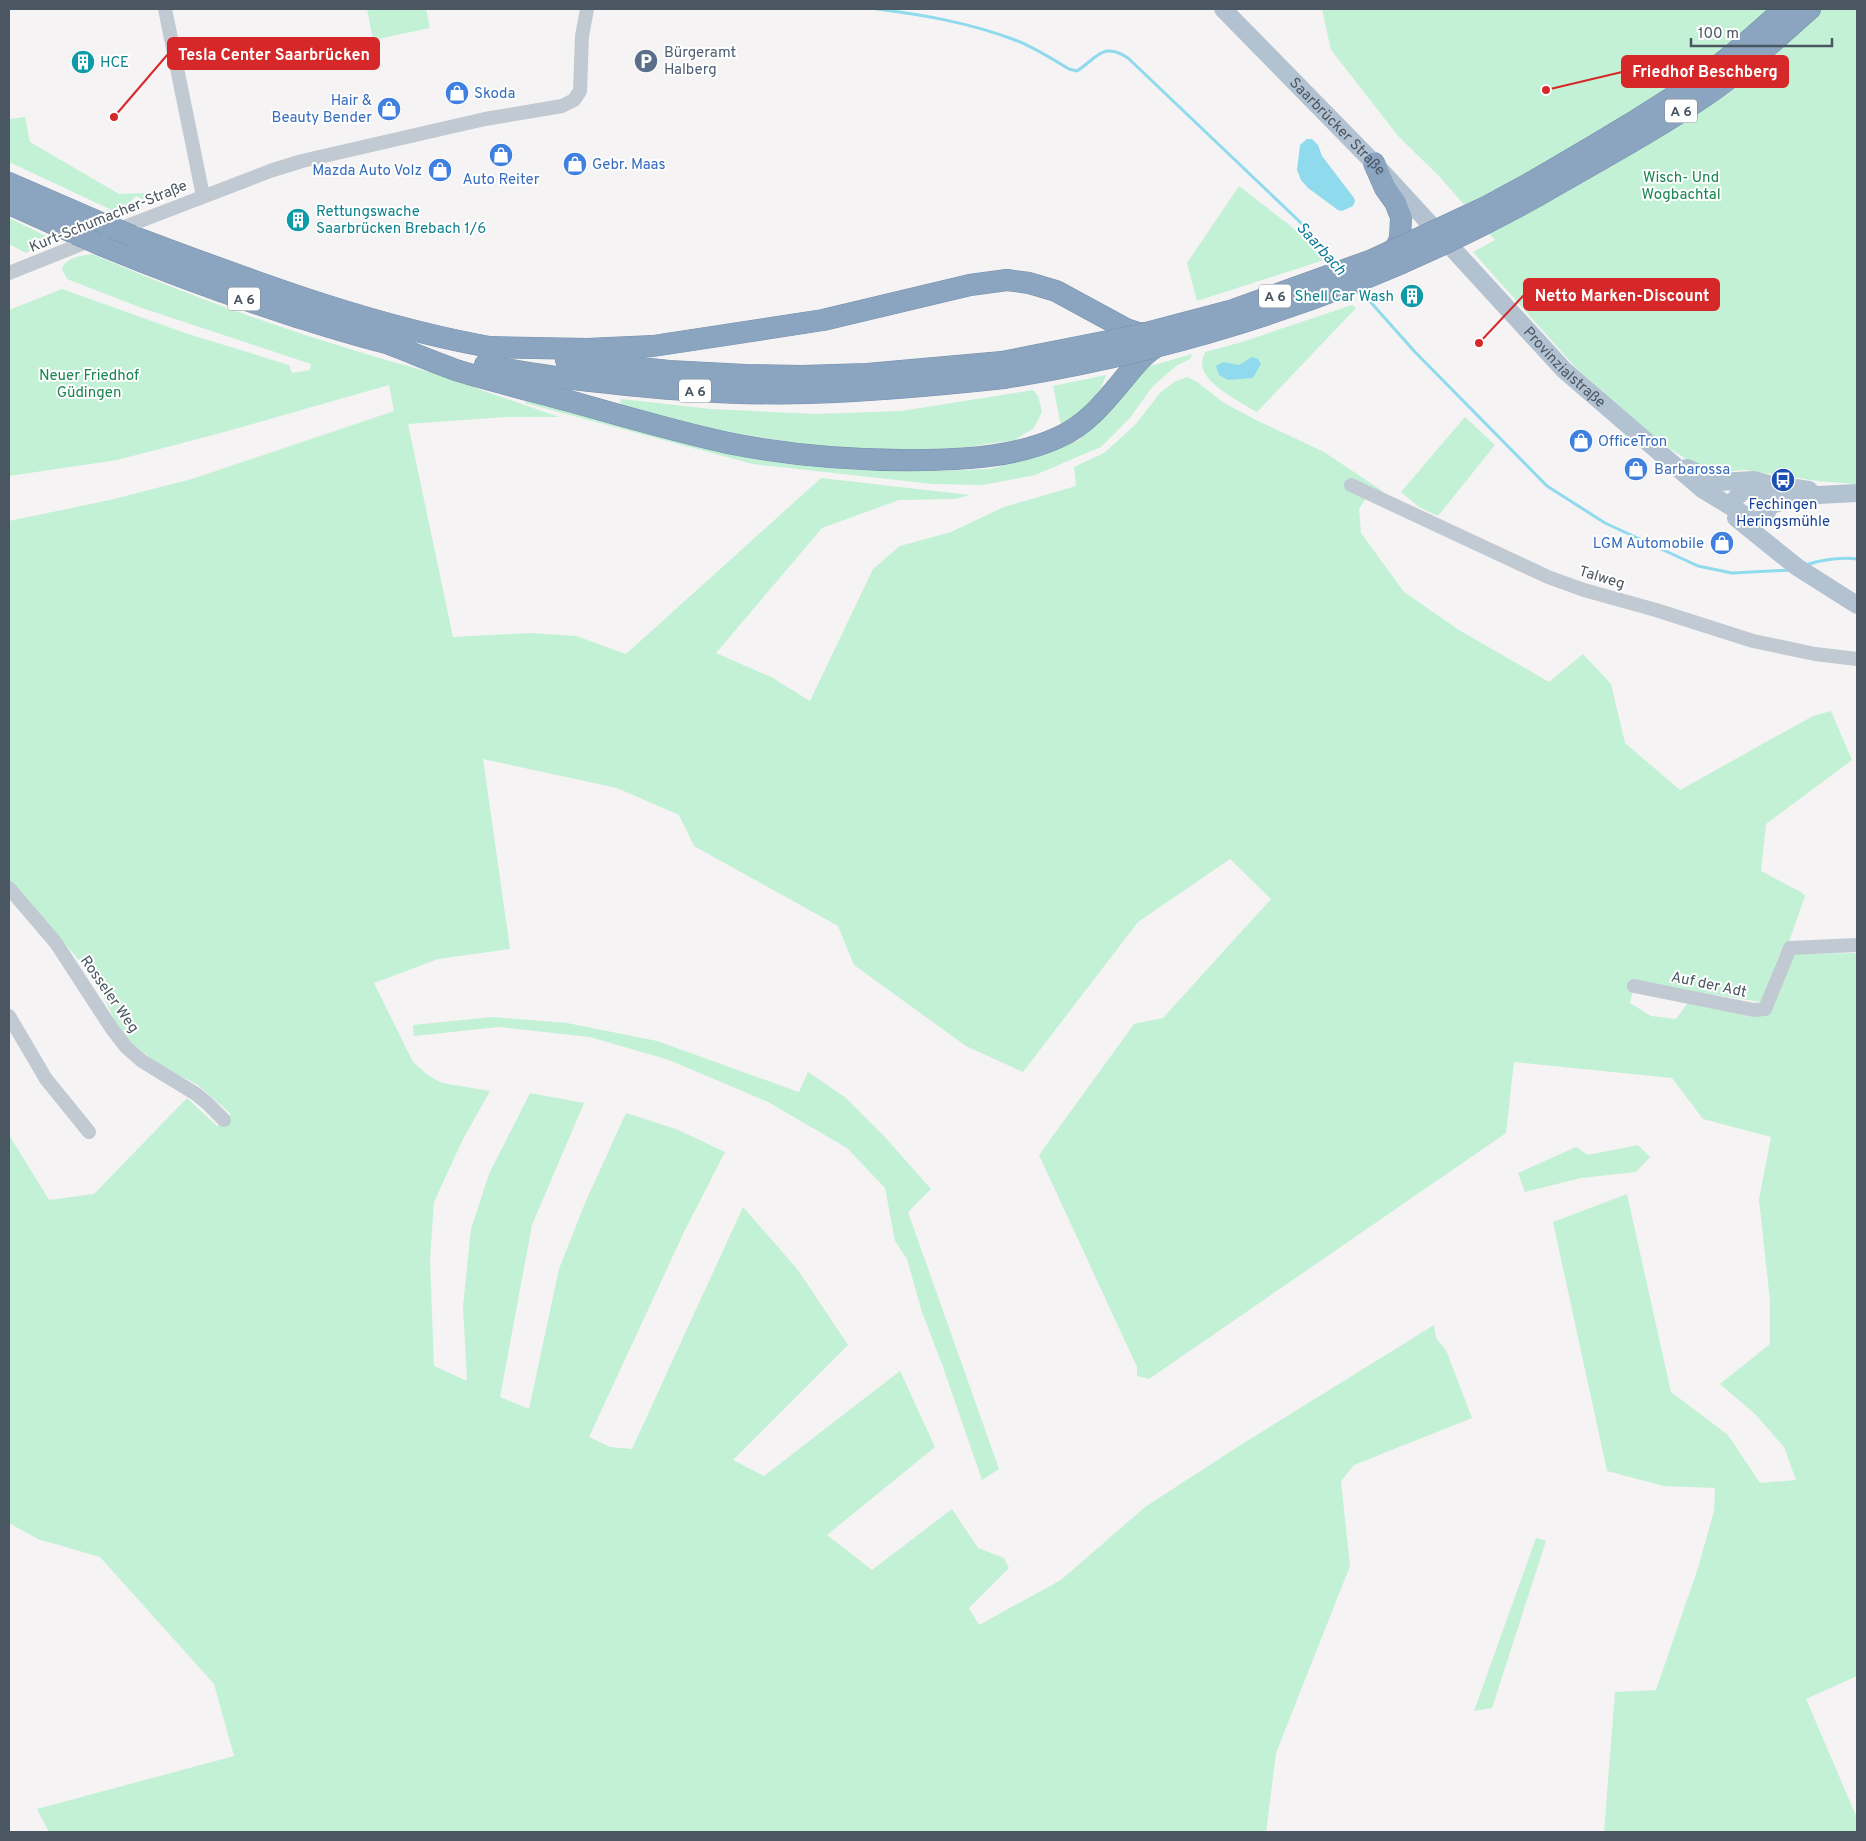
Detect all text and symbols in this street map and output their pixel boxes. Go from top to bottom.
scale bar [1691,15,1832,47]
text: 100 m [1698,25,1739,44]
callout: Tesla Center Saarbrücken [168,38,379,69]
place label: Bürgeramt Halberg [664,44,736,80]
text: Tesla Center Saarbrücken [178,46,370,66]
parking icon: Bürgeramt Halberg [633,48,659,74]
building icon: HCE [70,49,96,75]
place label: HCE [100,54,129,73]
callout: Friedhof Beschberg [1622,56,1788,87]
text: Friedhof Beschberg [1632,63,1778,83]
street label: Saarbrücker Straße [1285,74,1389,180]
shop icon: Skoda [444,80,470,106]
place label: Skoda [474,85,515,104]
place label: Hair & Beauty Bender [271,92,372,128]
shop icon: Hair & Beauty Bender [376,96,402,122]
road number: A 6 [1665,100,1697,122]
shop icon: Auto Reiter [488,142,514,168]
shop icon: Gebr. Maas [562,151,588,177]
place label: Gebr. Maas [592,156,666,175]
shop icon: Mazda Auto Volz [427,157,453,183]
place label: Mazda Auto Volz [312,162,422,181]
park label: Wisch- Und Wogbachtal [1641,169,1721,205]
place label: Auto Reiter [462,171,540,190]
street label: Kurt-Schumacher-Straße [27,177,190,258]
place label: Rettungswache Saarbrücken Brebach 1/6 [316,203,486,239]
building icon: Rettungswache Saarbrücken Brebach 1/6 [285,207,311,233]
water label: Saarbach [1291,218,1350,280]
callout: Netto Marken-Discount [1524,279,1719,310]
building icon: Shell Car Wash [1399,283,1425,309]
road number: A 6 [1259,284,1291,308]
text: Netto Marken-Discount [1535,287,1709,307]
road number: A 6 [228,288,260,310]
place label: Shell Car Wash [1294,288,1394,307]
street label: Provinzialstraße [1518,324,1609,413]
park label: Neuer Friedhof Güdingen [39,367,139,403]
road number: A 6 [679,380,711,402]
shop icon: OfficeTron [1568,428,1594,454]
place label: OfficeTron [1598,433,1667,452]
shop icon: Barbarossa [1623,456,1649,482]
place label: Barbarossa [1654,461,1730,480]
bus stop icon: Fechingen Heringsmühle [1770,467,1796,493]
place label: Fechingen Heringsmühle [1736,496,1830,532]
shop icon: LGM Automobile [1709,530,1735,556]
place label: LGM Automobile [1593,535,1704,554]
street label: Talweg [1576,562,1627,594]
street label: Rosseler Weg [75,953,142,1037]
street label: Auf der Adt [1669,968,1748,1003]

